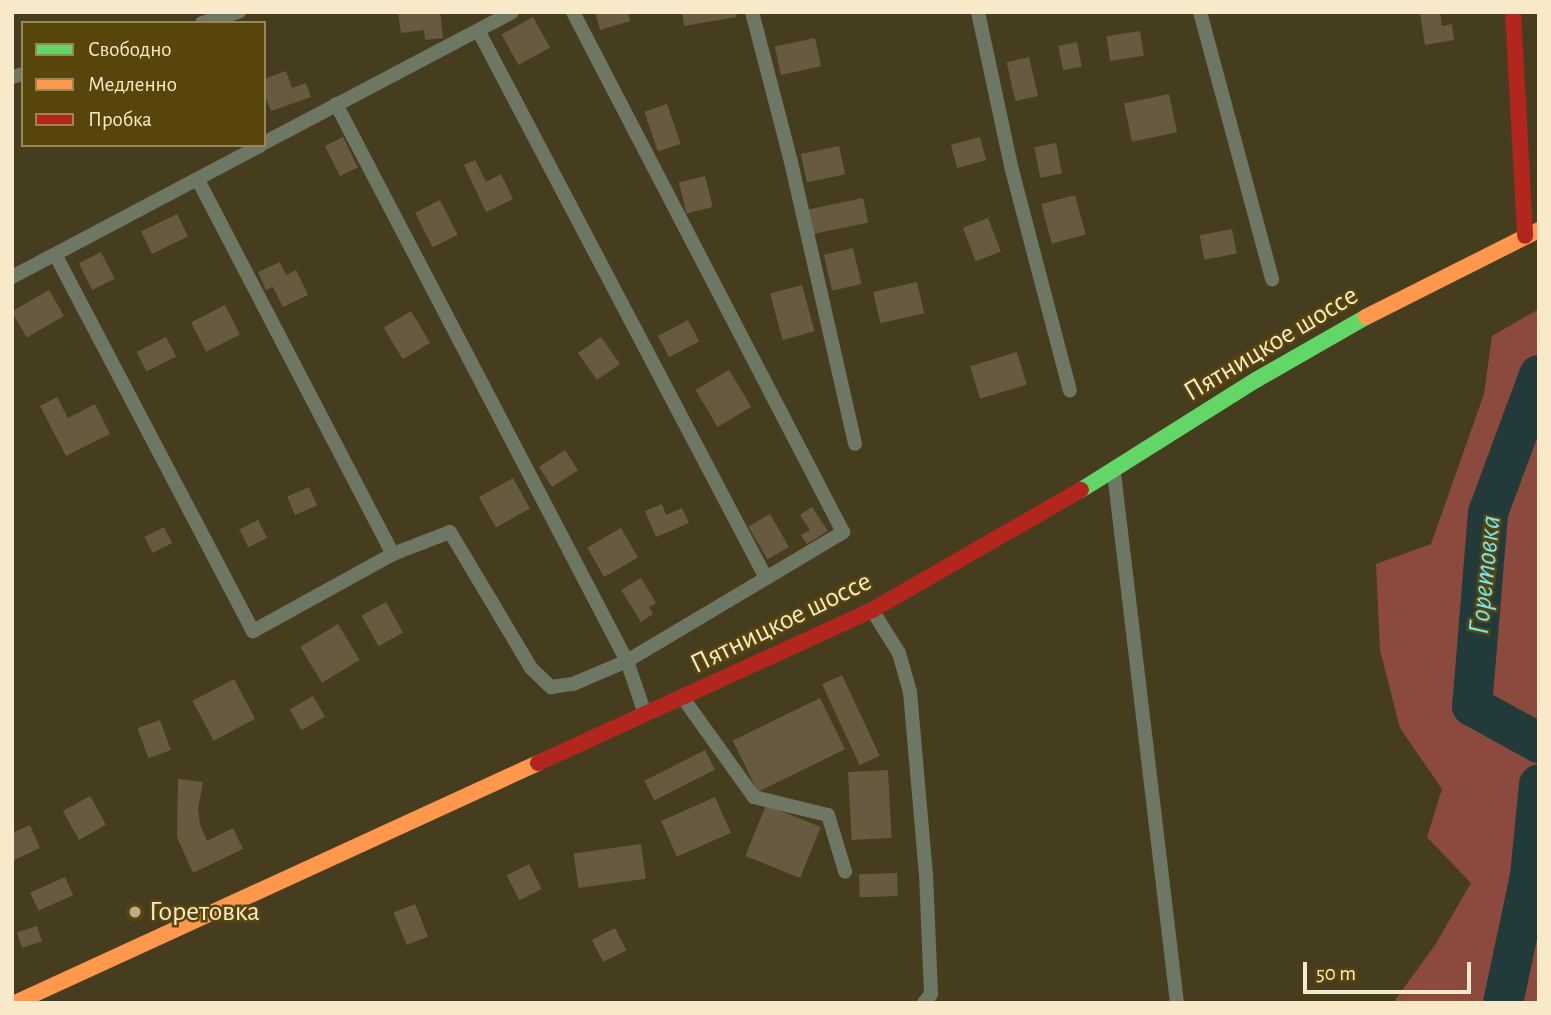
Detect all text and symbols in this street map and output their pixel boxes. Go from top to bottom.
legend [21,21,266,147]
text: Свободно [88,39,172,60]
text: Медленно [88,74,177,95]
text: Пробка [88,109,152,130]
street label: Пятницкое шоссе [1178,279,1364,409]
water label: Горетовка [1461,514,1509,636]
street label: Пятницкое шоссе [685,565,877,681]
place label: Горетовка [149,895,260,929]
marker: Горетовка [127,904,143,920]
scale bar [1306,948,1474,992]
text: 50 m [1316,963,1356,984]

